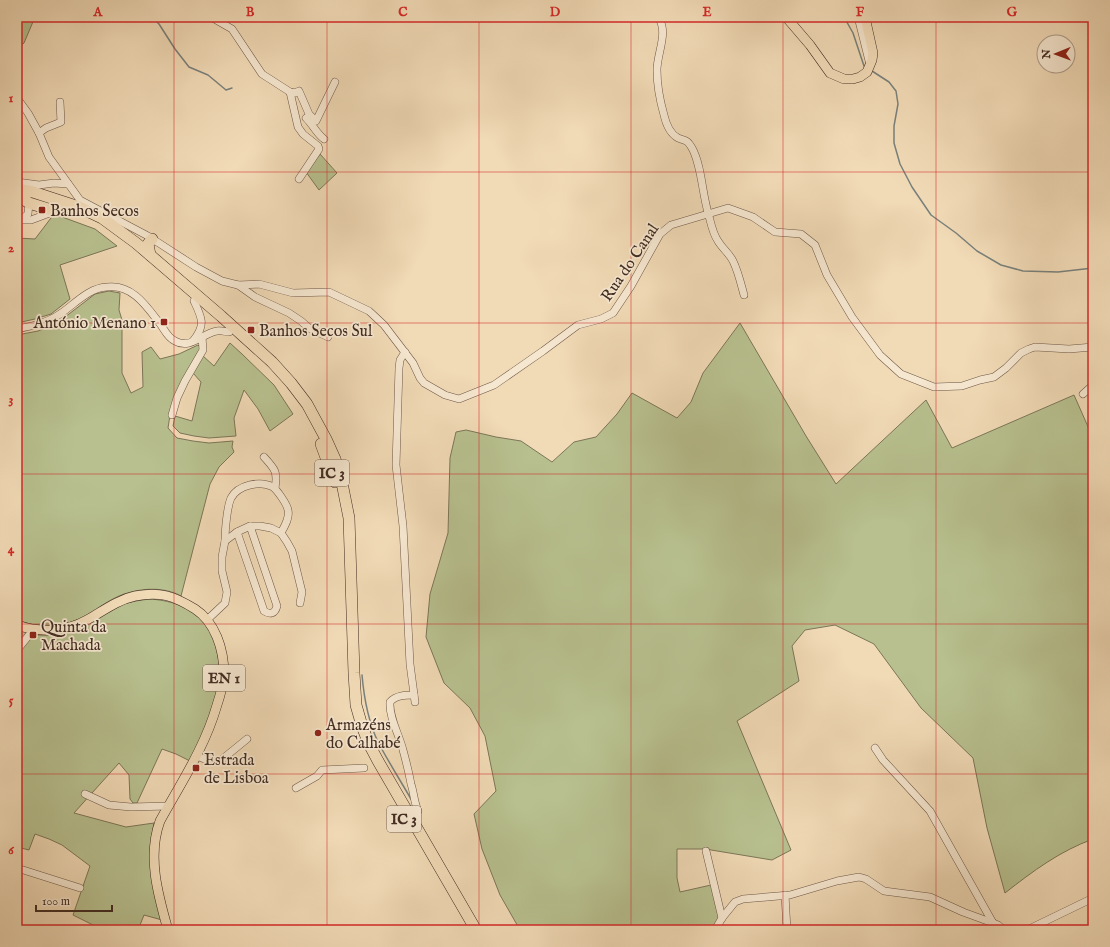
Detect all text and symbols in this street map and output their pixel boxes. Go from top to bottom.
text: A [93,4,104,21]
text: B [246,4,255,21]
text: C [398,4,408,21]
text: D [550,4,561,21]
text: E [702,4,712,21]
text: F [856,4,865,21]
text: G [1007,4,1018,21]
north arrow [1036,34,1076,74]
text: N [1040,49,1054,60]
text: 1 [9,90,14,107]
place label: Banhos Secos [50,202,139,222]
marker: Banhos Secos [37,205,47,215]
street label: Rua do Canal [597,220,664,306]
text: 2 [8,240,14,257]
place label: António Menano 1 [33,314,156,334]
marker: António Menano 1 [159,317,169,327]
place label: Banhos Secos Sul [259,322,373,342]
marker: Banhos Secos Sul [246,325,256,335]
text: 3 [9,391,14,408]
road number: IC 3 [315,460,349,486]
text: 4 [8,541,15,558]
place label: Quinta da Machada [41,618,107,656]
marker: Quinta da Machada [28,630,38,640]
road number: EN 1 [203,665,245,691]
text: 5 [9,692,14,709]
place label: Armazéns do Calhabé [325,716,401,754]
marker: Armazéns do Calhabé [313,728,323,738]
place label: Estrada de Lisboa [204,751,269,789]
marker: Estrada de Lisboa [191,763,201,773]
road number: IC 3 [387,806,421,832]
text: 6 [8,842,14,859]
scale bar [36,887,112,913]
text: 100 m [42,894,70,909]

